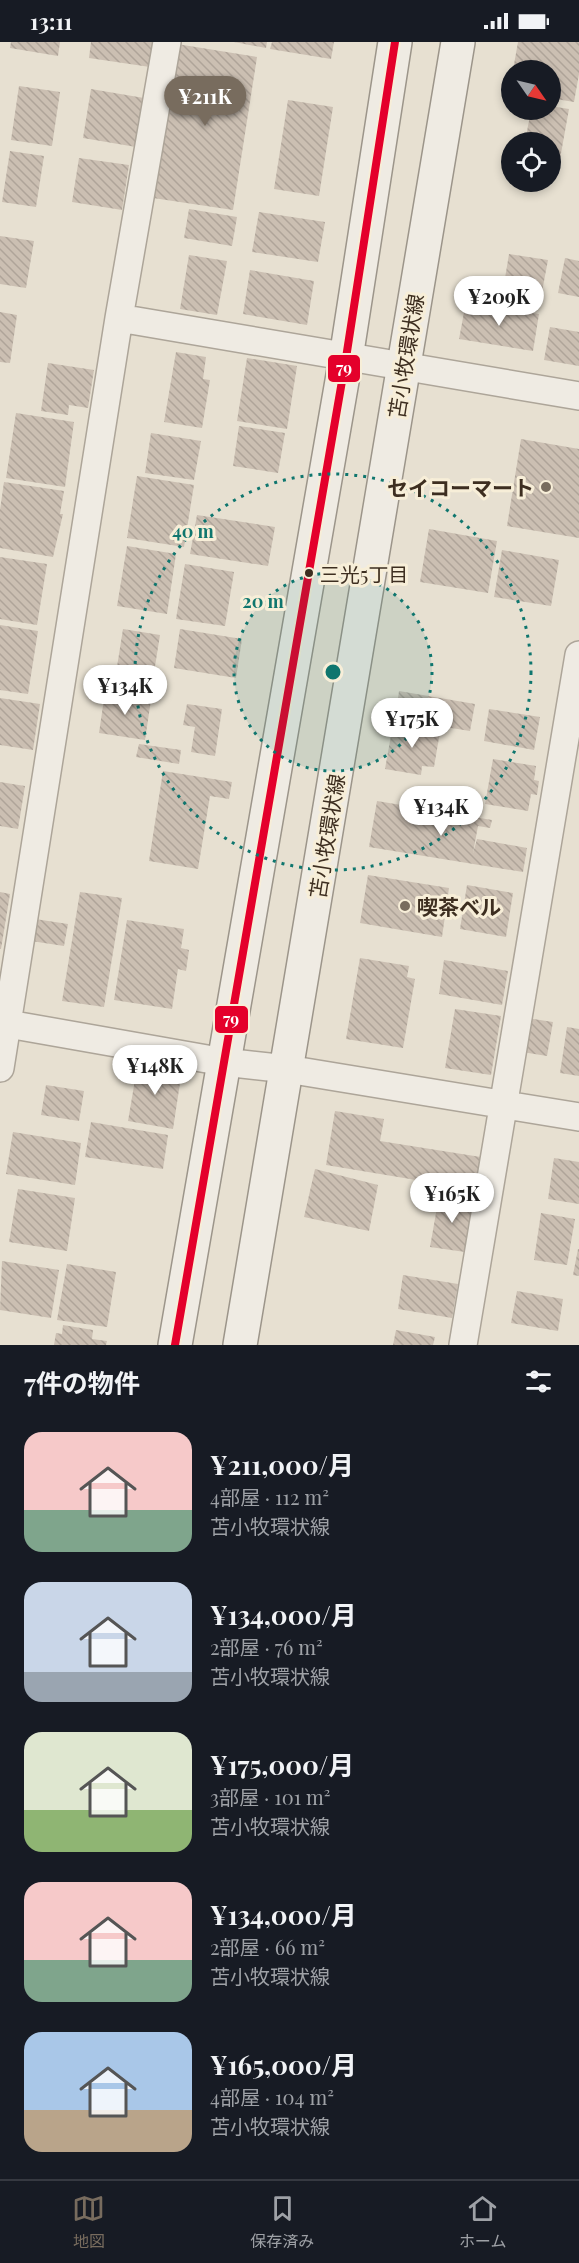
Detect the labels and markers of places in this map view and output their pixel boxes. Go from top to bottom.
pin: ¥211K [163,76,247,127]
pin: ¥209K [457,276,541,327]
place label: セイコーマート [387,473,534,501]
marker: セイコーマート [539,480,553,494]
place label: 三光5丁目 [320,560,408,587]
marker: 三光5丁目 [303,567,315,579]
centre of rings [323,662,343,682]
pin: ¥134K [83,665,167,716]
pin: ¥175K [370,698,454,749]
pin: ¥134K [399,786,483,837]
place label: 喫茶ベル [417,892,501,920]
marker: 喫茶ベル [398,899,412,913]
pin: ¥148K [113,1045,197,1096]
pin: ¥165K [410,1173,494,1224]

